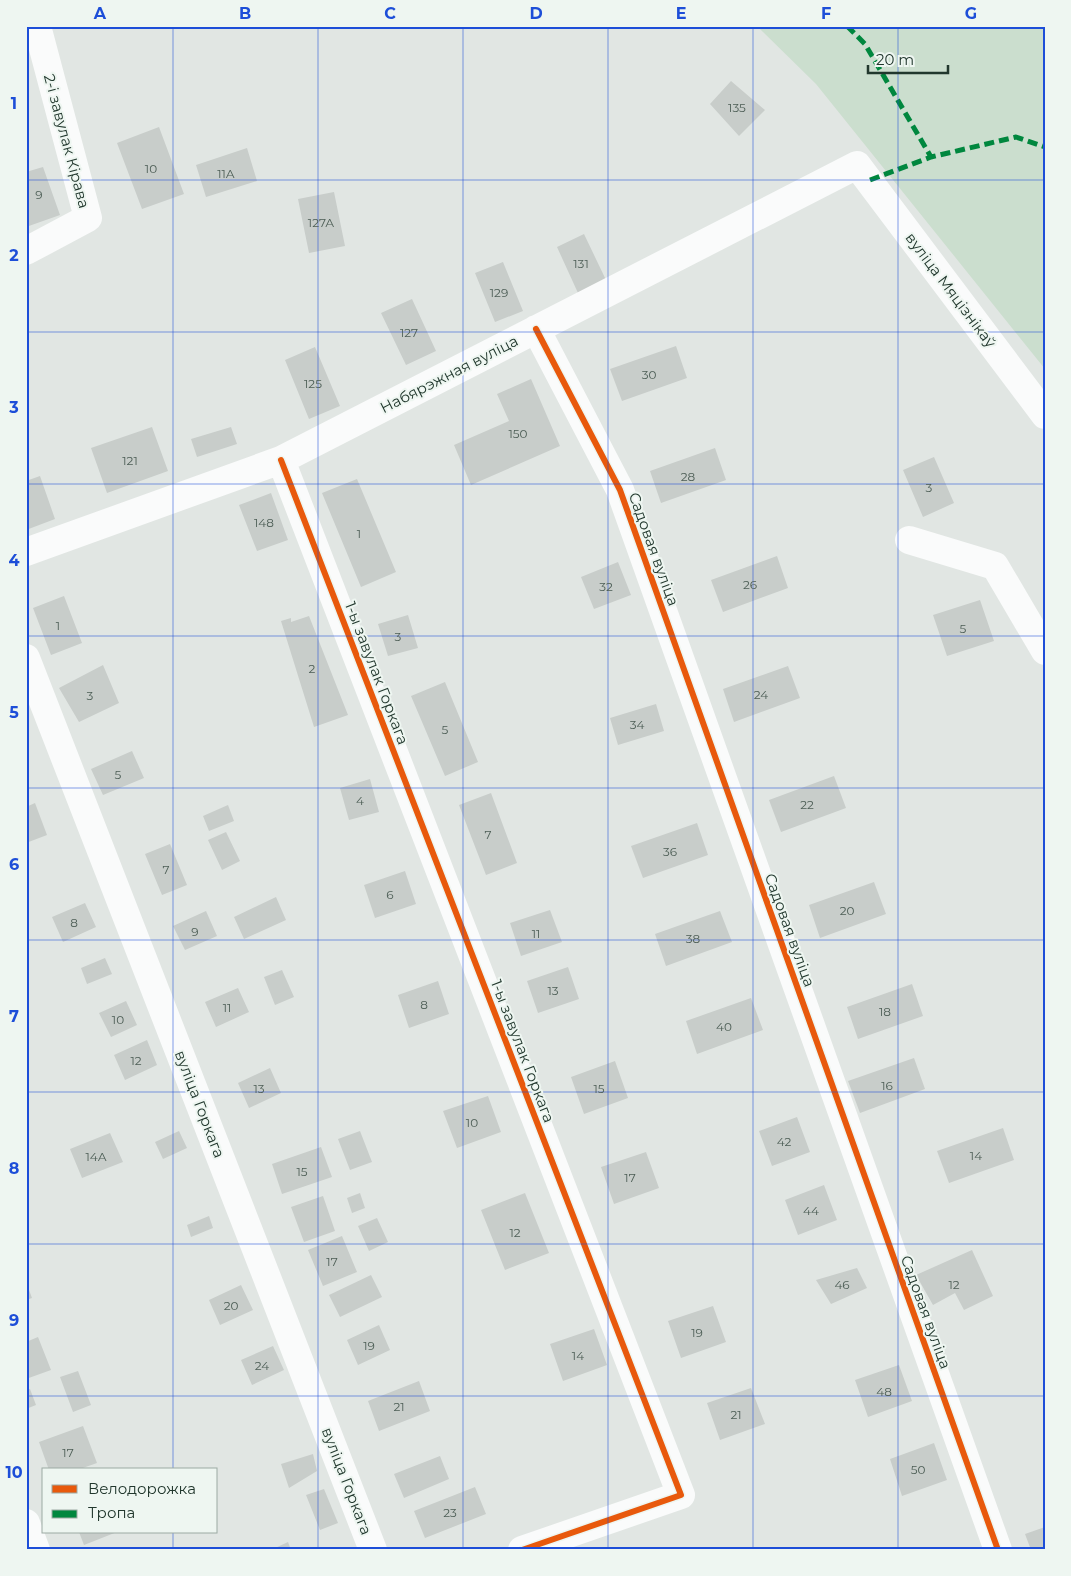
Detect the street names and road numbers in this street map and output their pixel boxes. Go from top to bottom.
street label: 2-і завулак Кірава [40,72,94,210]
street label: вуліца Мяцізнікаў [901,229,1001,352]
street label: Набярэжная вуліца [377,331,521,417]
street label: Садовая вуліца [625,490,683,608]
street label: 1-ы завулак Горкага [341,599,413,747]
street label: Садовая вуліца [761,871,819,989]
street label: 1-ы завулак Горкага [487,977,559,1125]
street label: вуліца Горкага [171,1048,229,1160]
street label: Садовая вуліца [897,1253,955,1371]
street label: вуліца Горкага [318,1425,376,1537]

